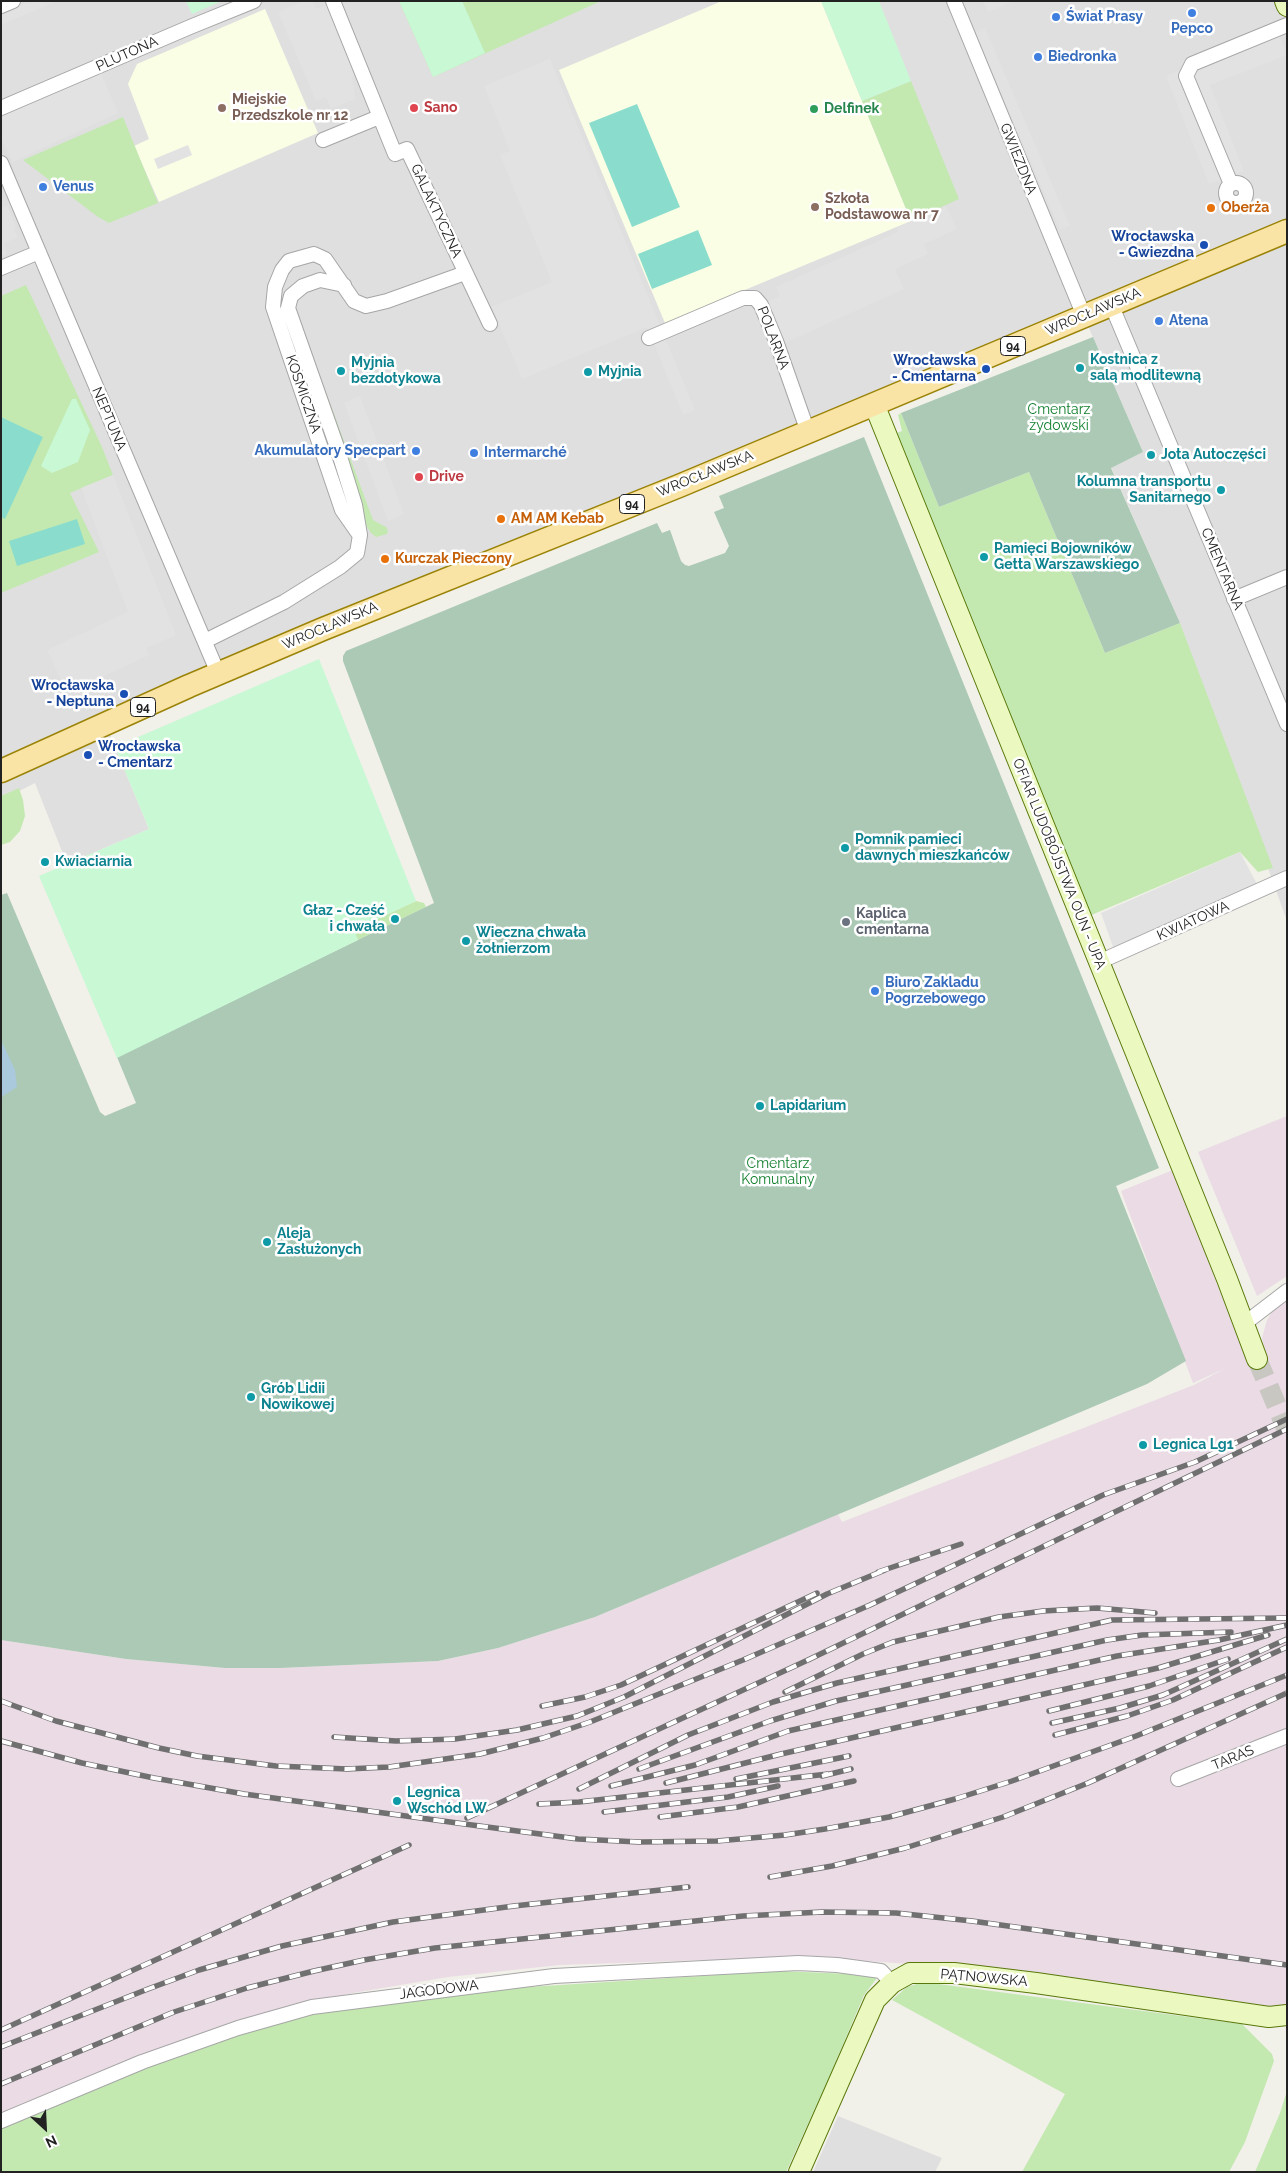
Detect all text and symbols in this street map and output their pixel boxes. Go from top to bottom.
marker: Pepco [1186,7,1198,19]
place label: Świat Prasy [1066,9,1143,25]
marker: Świat Prasy [1050,11,1062,23]
place label: Pepco [1171,21,1213,37]
street label: PLUTONA [93,33,161,75]
place label: Biedronka [1048,49,1117,65]
marker: Biedronka [1032,51,1044,63]
place label: Miejskie Przedszkole nr 12 [232,92,348,124]
place label: Sano [424,100,458,116]
place label: Delfinek [824,101,879,117]
marker: Miejskie Przedszkole nr 12 [216,102,228,114]
marker: Sano [408,102,420,114]
marker: Delfinek [808,103,820,115]
street label: GWIEZDNA [996,121,1040,197]
street label: GALAKTYCZNA [407,161,465,261]
place label: Venus [53,179,94,195]
marker: Venus [37,181,49,193]
place label: Szkoła Podstawowa nr 7 [825,191,939,223]
place label: Oberża [1221,200,1269,216]
marker: Szkoła Podstawowa nr 7 [809,201,821,213]
marker: Oberża [1205,202,1217,214]
place label: Wrocławska - Gwiezdna [1111,229,1194,262]
marker: Wrocławska - Gwiezdna [1198,239,1210,251]
street label: WROCŁAWSKA [1043,284,1143,340]
street label: POLARNA [753,304,793,372]
place label: Atena [1169,313,1208,329]
marker: Atena [1153,315,1165,327]
road number: 94 [1000,336,1026,356]
place label: Kostnica z salą modlitewną [1090,352,1201,384]
street label: KOSMICZNA [282,353,324,435]
place label: Wrocławska - Cmentarna [892,353,976,386]
place label: Myjnia bezdotykowa [351,355,441,388]
marker: Kostnica z salą modlitewną [1074,362,1086,374]
marker: Wrocławska - Cmentarna [980,363,992,375]
place label: Myjnia [598,364,642,380]
marker: Myjnia bezdotykowa [335,365,347,377]
marker: Myjnia [582,366,594,378]
street label: NEPTUNA [88,385,130,453]
park label: Cmentarz żydowski [1028,402,1090,434]
place label: Akumulatory Specpart [254,443,406,459]
marker: Akumulatory Specpart [410,445,422,457]
place label: Intermarché [484,445,567,461]
marker: Intermarché [468,447,480,459]
street label: WROCŁAWSKA [654,447,756,501]
place label: Jota Autoczęści [1161,447,1266,463]
marker: Jota Autoczęści [1145,449,1157,461]
place label: Drive [429,469,464,485]
marker: Drive [413,471,425,483]
place label: Kolumna transportu Sanitarnego [1077,474,1211,507]
marker: Kolumna transportu Sanitarnego [1215,484,1227,496]
road number: 94 [620,494,644,514]
place label: AM AM Kebab [511,511,604,527]
marker: AM AM Kebab [495,513,507,525]
street label: CMENTARNA [1197,525,1247,613]
place label: Pamięci Bojowników Getta Warszawskiego [994,541,1139,574]
place label: Kurczak Pieczony [395,551,512,567]
marker: Pamięci Bojowników Getta Warszawskiego [978,551,990,563]
marker: Kurczak Pieczony [379,553,391,565]
street label: WROCŁAWSKA [280,598,380,654]
place label: Wrocławska - Neptuna [31,678,114,710]
marker: Wrocławska - Neptuna [118,688,130,700]
road number: 94 [130,698,156,716]
place label: Wrocławska - Cmentarz [98,739,181,772]
marker: Wrocławska - Cmentarz [82,749,94,761]
street label: OFIAR LUDOBÓJSTWA OUN - UPA [1009,756,1109,972]
place label: Pomnik pamieci dawnych mieszkańców [855,832,1010,864]
marker: Pomnik pamieci dawnych mieszkańców [839,842,851,854]
place label: Kwiaciarnia [55,854,132,870]
marker: Kwiaciarnia [39,856,51,868]
street label: KWIATOWA [1154,898,1232,944]
place label: Głaz - Cześć i chwała [303,903,385,936]
place label: Kaplica cmentarna [856,906,929,939]
marker: Głaz - Cześć i chwała [389,913,401,925]
marker: Kaplica cmentarna [840,916,852,928]
place label: Wieczna chwała żołnierzom [476,925,586,958]
marker: Wieczna chwała żołnierzom [460,935,472,947]
place label: Biuro Zakladu Pogrzebowego [885,975,986,1008]
marker: Biuro Zakladu Pogrzebowego [869,985,881,997]
place label: Lapidarium [770,1098,846,1114]
marker: Lapidarium [754,1100,766,1112]
park label: Cmentarz Komunalny [741,1156,815,1188]
place label: Aleja Zasłużonych [277,1226,362,1258]
marker: Aleja Zasłużonych [261,1236,273,1248]
place label: Grób Lidii Nowikowej [261,1381,334,1414]
marker: Grób Lidii Nowikowej [245,1391,257,1403]
place label: Legnica Lg1 [1153,1437,1234,1453]
marker: Legnica Lg1 [1137,1439,1149,1451]
street label: TARAS [1209,1742,1257,1774]
place label: Legnica Wschód LW [407,1785,487,1818]
marker: Legnica Wschód LW [391,1795,403,1807]
street label: PĄTNOWSKA [940,1966,1028,1990]
street label: JAGODOWA [398,1977,480,2003]
north arrow [20,2103,70,2153]
text: N [43,2132,60,2151]

